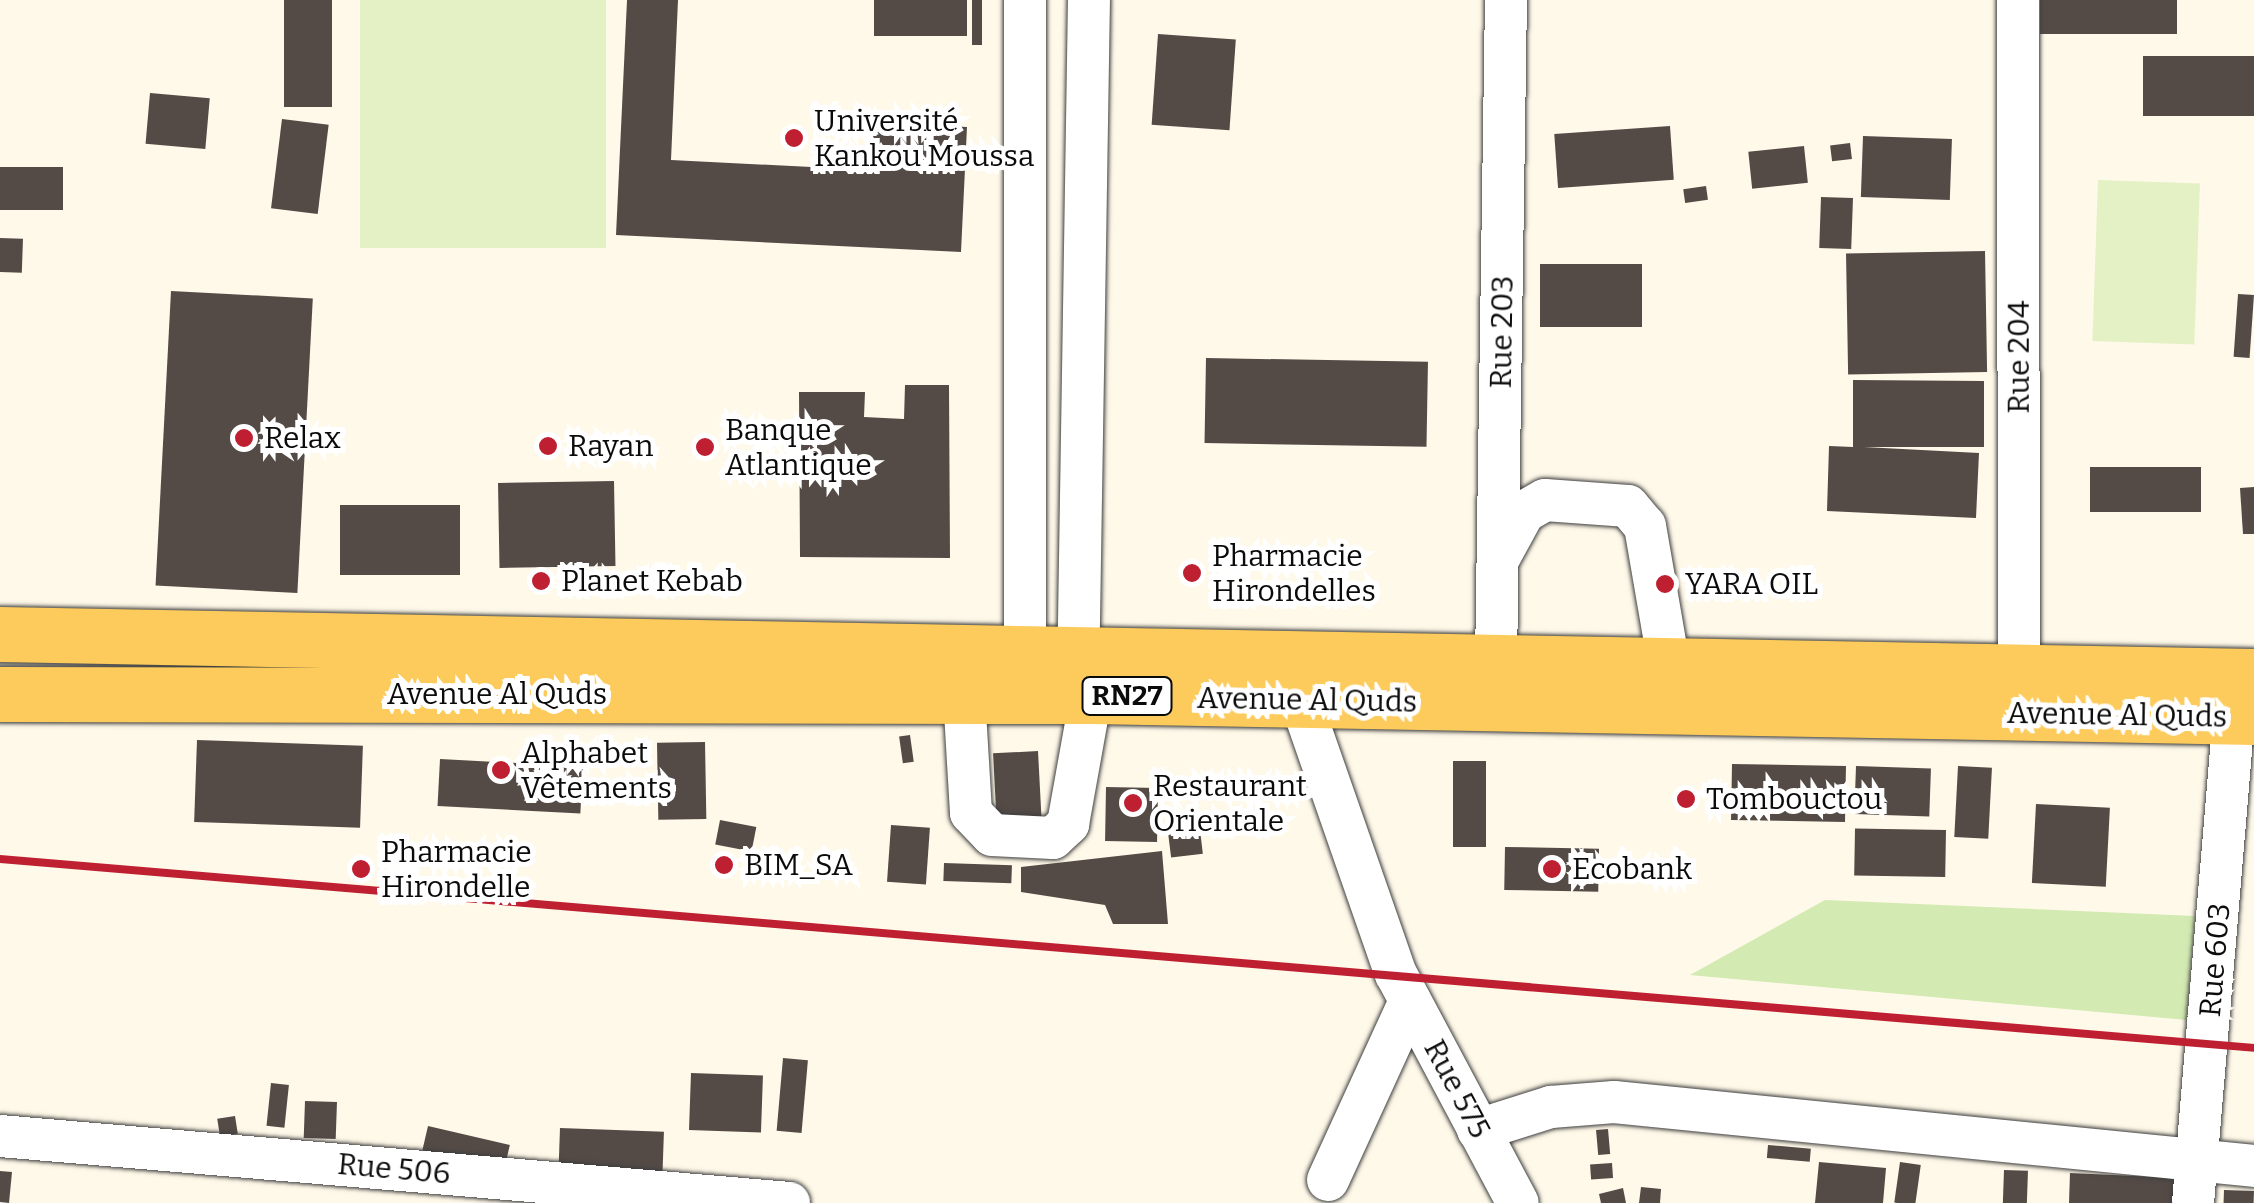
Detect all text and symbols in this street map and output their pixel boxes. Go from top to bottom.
place label: Université Kankou Moussa [814,103,1034,174]
marker: Université Kankou Moussa [783,127,805,149]
street label: Rue 203 [1483,275,1521,389]
street label: Rue 204 [2001,300,2037,414]
place label: Banque Atlantique [725,412,872,482]
place label: Relax [264,420,341,456]
marker: Relax [233,427,255,449]
place label: Rayan [568,428,653,464]
marker: Rayan [537,435,559,457]
marker: Banque Atlantique [694,436,716,458]
place label: Pharmacie Hirondelles [1212,538,1376,608]
marker: Pharmacie Hirondelles [1181,562,1203,584]
place label: Planet Kebab [561,563,743,599]
place label: YARA OIL [1685,566,1818,602]
marker: Planet Kebab [530,570,552,592]
marker: YARA OIL [1654,573,1676,595]
road number: RN27 [1080,673,1174,719]
street label: Avenue Al Quds [387,676,607,712]
street label: Avenue Al Quds [1197,680,1417,720]
street label: Avenue Al Quds [2007,695,2227,735]
place label: Alphabet Vêtements [521,735,672,806]
marker: Alphabet Vêtements [490,759,512,781]
place label: Restaurant Orientale [1153,768,1307,838]
place label: Tombouctou [1706,781,1882,817]
marker: Tombouctou [1675,788,1697,810]
marker: Restaurant Orientale [1122,792,1144,814]
place label: Pharmacie Hirondelle [381,834,532,904]
place label: BIM_SA [744,847,853,883]
place label: Ecobank [1572,851,1692,887]
marker: BIM_SA [713,854,735,876]
marker: Pharmacie Hirondelle [350,858,372,880]
marker: Ecobank [1541,858,1563,880]
street label: Rue 603 [2192,902,2238,1018]
street label: Rue 575 [1416,1034,1498,1144]
street label: Rue 506 [336,1146,452,1192]

